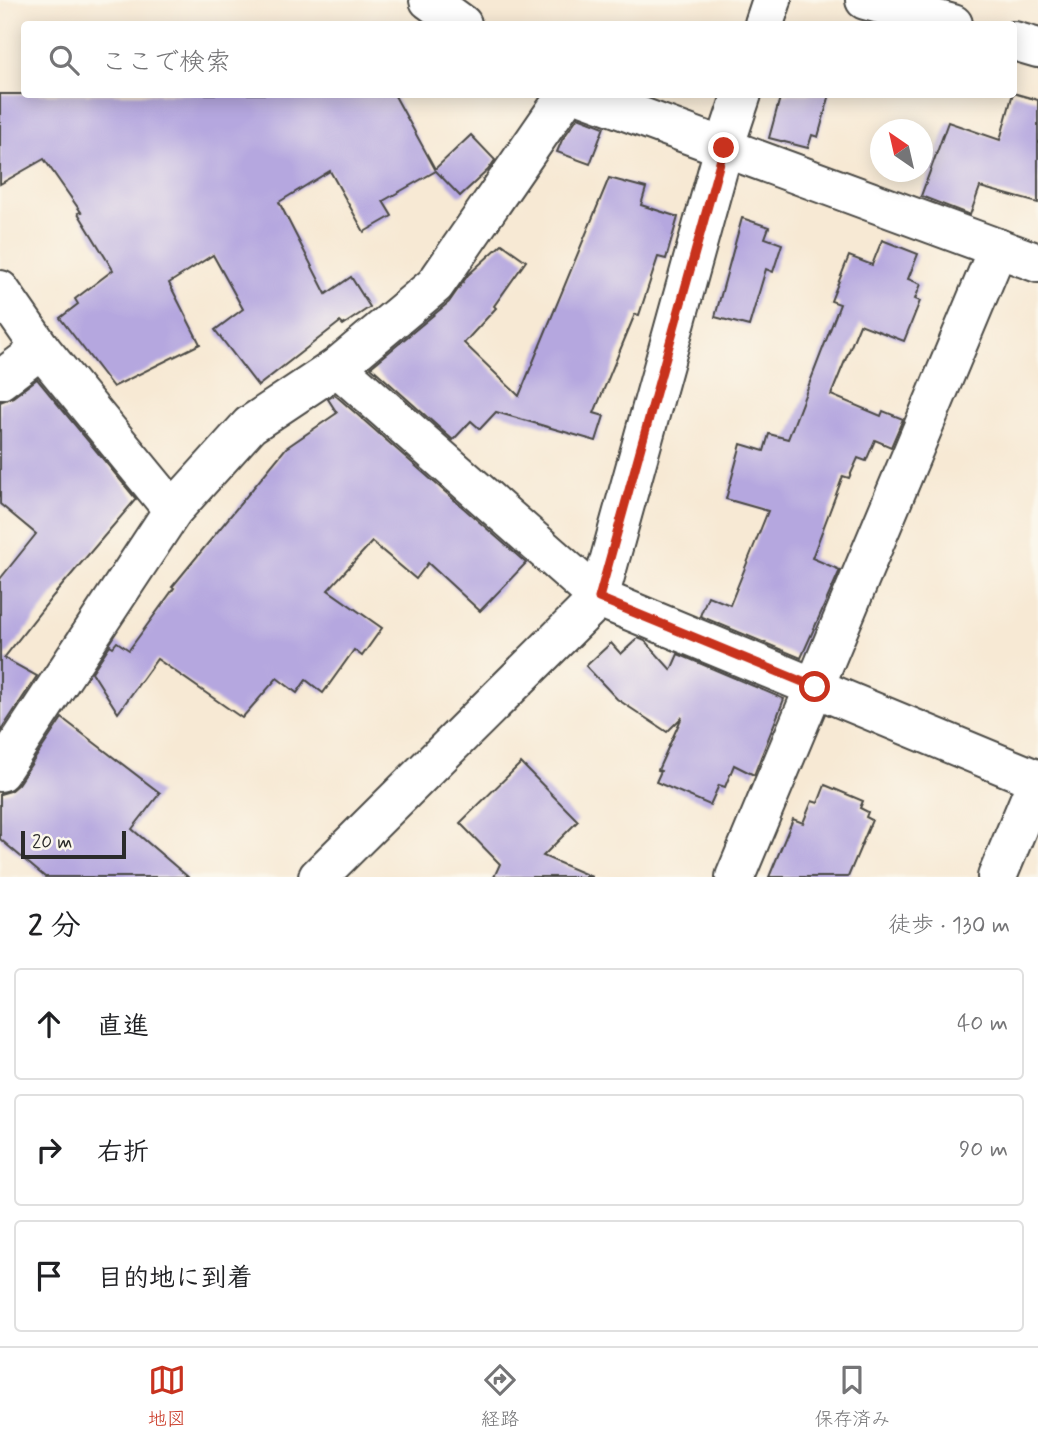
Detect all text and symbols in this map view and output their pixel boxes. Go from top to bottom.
search box [21,21,1017,98]
icon: search [45,41,83,79]
text: ここで検索 [101,46,231,80]
north arrow [870,119,933,182]
route end [708,132,739,163]
route start [799,671,830,702]
scale bar [21,828,126,860]
text: 20 m [32,830,72,855]
text: 2 分 [28,907,81,946]
text: 徒歩 · 130 m [888,911,1010,941]
icon: ahead [30,1005,68,1043]
text: 40 m [957,1009,1008,1039]
text: 直進 [97,1010,149,1044]
icon: right [30,1131,68,1169]
text: 90 m [959,1135,1008,1165]
text: 右折 [97,1136,149,1170]
icon: arrive [30,1257,68,1295]
text: 目的地に到着 [97,1262,253,1296]
tab: 地図 [148,1361,186,1432]
tab: 経路 [481,1361,519,1432]
tab: 保存済み [814,1361,890,1432]

